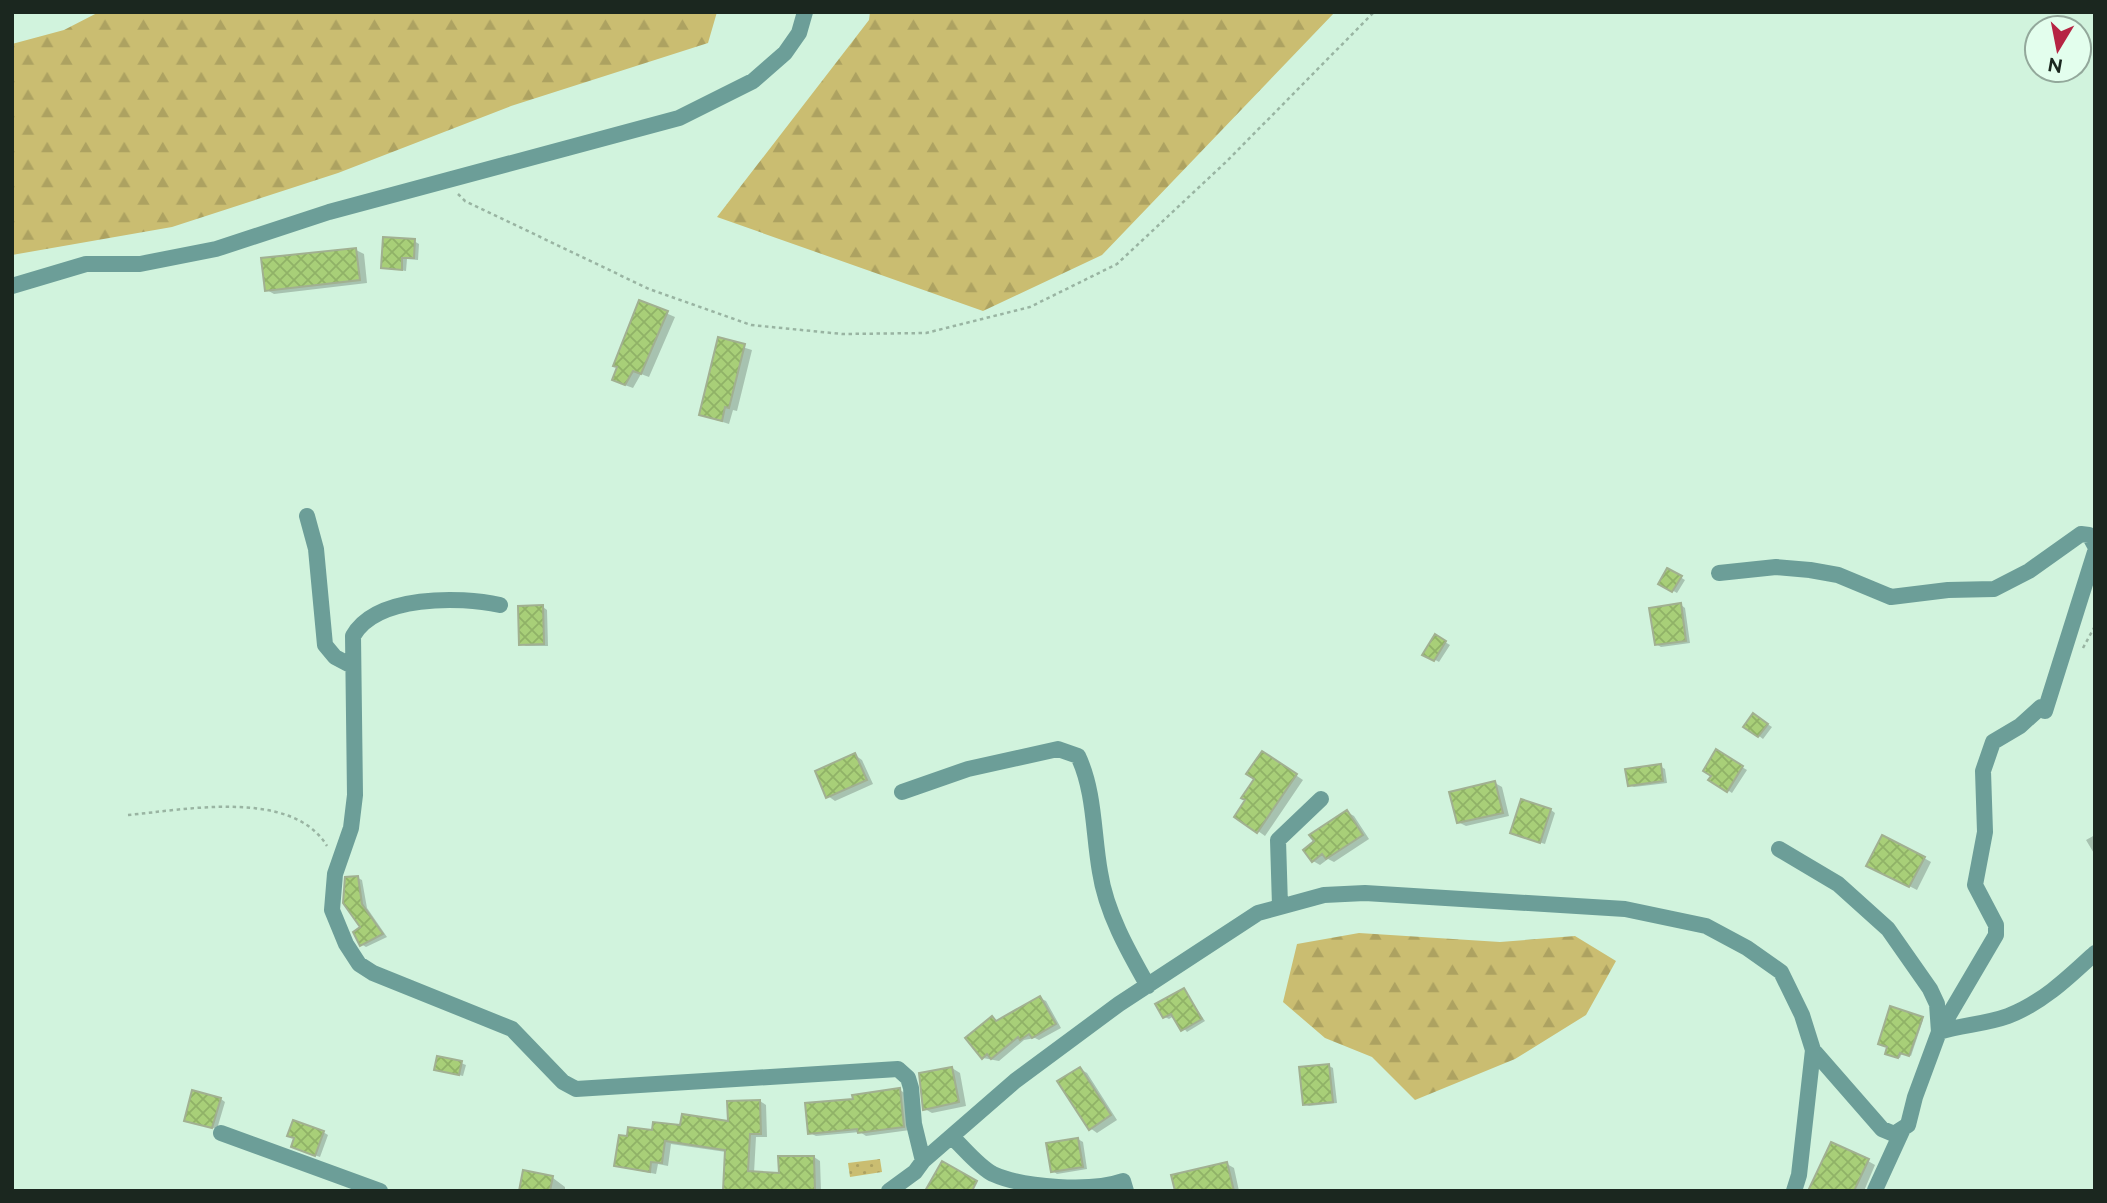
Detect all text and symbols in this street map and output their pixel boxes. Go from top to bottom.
north arrow [2023,14,2093,84]
text: N [2046,54,2064,78]

